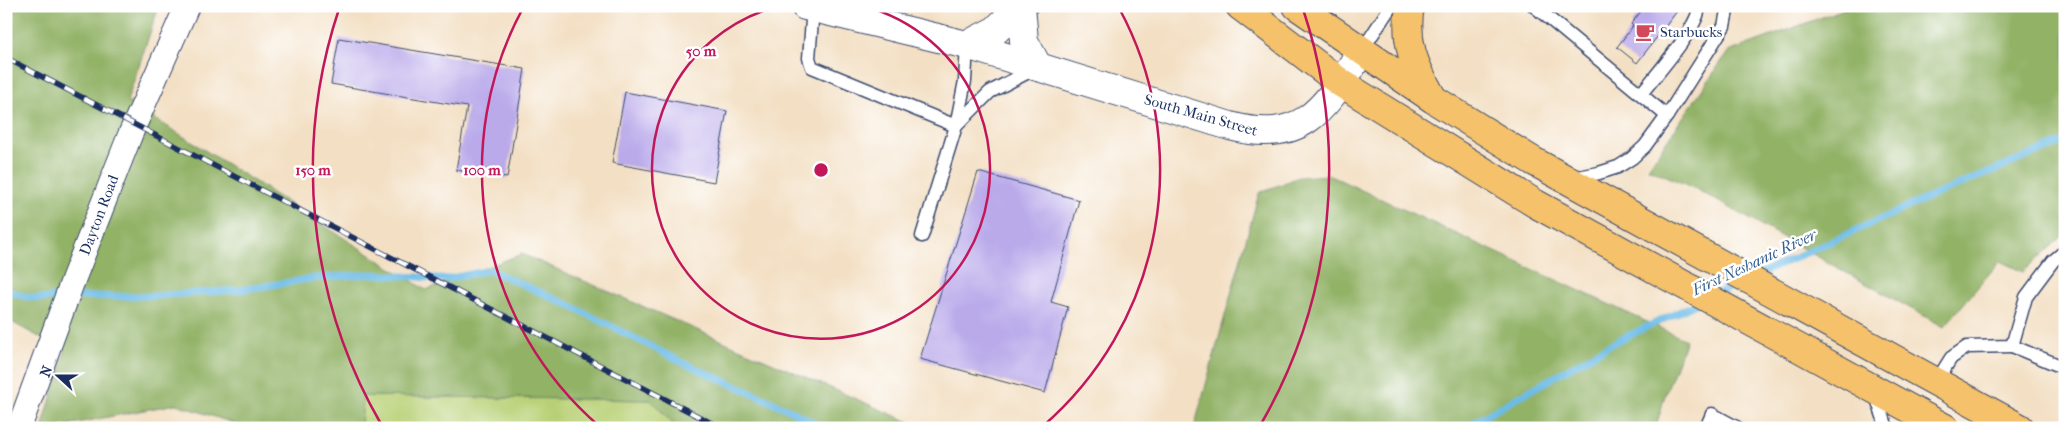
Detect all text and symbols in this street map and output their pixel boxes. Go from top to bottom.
cafe icon: Starbucks [1634,21,1656,43]
place label: Starbucks [1660,23,1723,41]
text: 50 m [686,42,717,60]
street label: South Main Street [1142,90,1260,140]
text: 150 m [295,161,331,179]
text: 100 m [463,161,501,179]
centre of rings [812,161,830,179]
street label: Dayton Road [75,172,123,258]
water label: First Neshanic River [1688,224,1821,300]
north arrow [32,352,82,402]
text: N [36,363,56,380]

